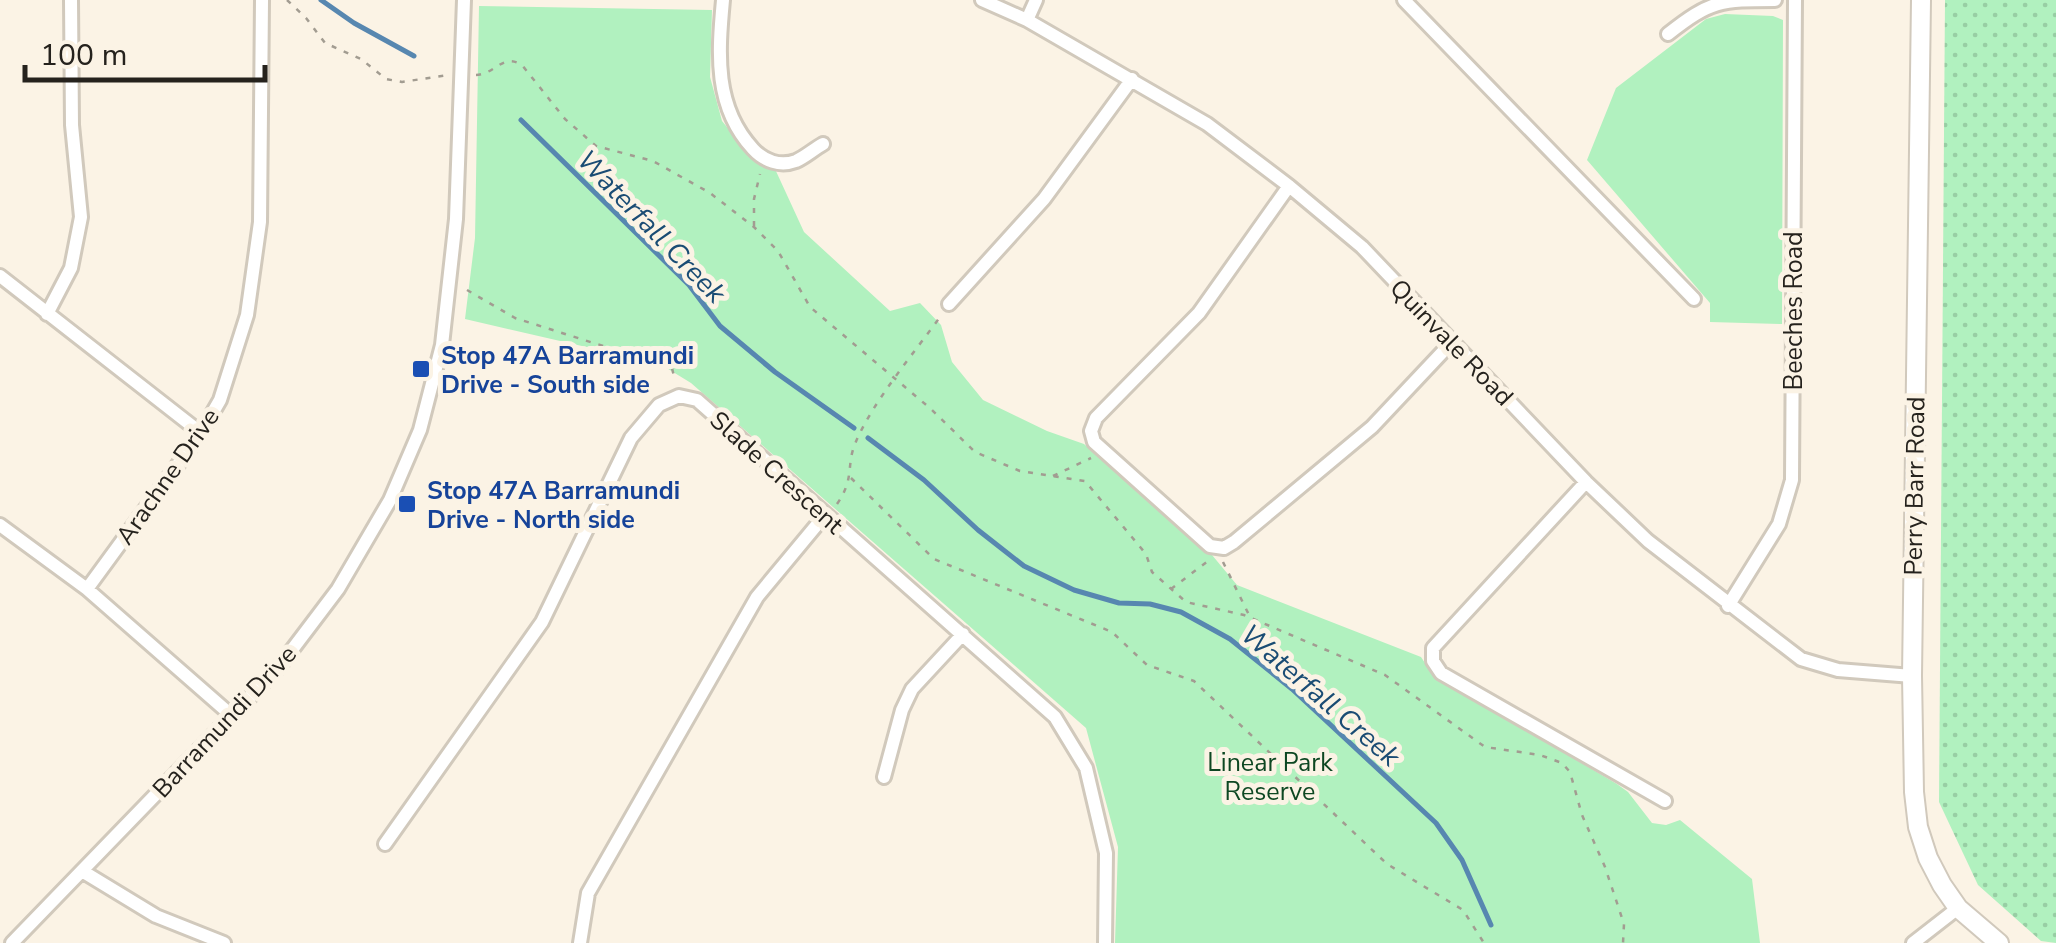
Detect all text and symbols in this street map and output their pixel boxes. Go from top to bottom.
scale bar [25,20,265,82]
text: 100 m [40,35,127,76]
water label: Waterfall Creek [568,142,735,312]
street label: Beeches Road [1777,231,1811,391]
street label: Quinvale Road [1382,272,1521,414]
place label: Stop 47A Barramundi Drive - South side [441,339,694,402]
marker: Stop 47A Barramundi Drive - South side [410,358,432,380]
street label: Perry Barr Road [1896,396,1934,576]
street label: Arachne Drive [108,402,227,552]
street label: Slade Crescent [702,404,851,542]
place label: Stop 47A Barramundi Drive - North side [427,474,680,537]
marker: Stop 47A Barramundi Drive - North side [396,493,418,515]
water label: Waterfall Creek [1233,616,1409,776]
street label: Barramundi Drive [145,638,304,805]
park label: Linear Park Reserve [1207,746,1333,809]

